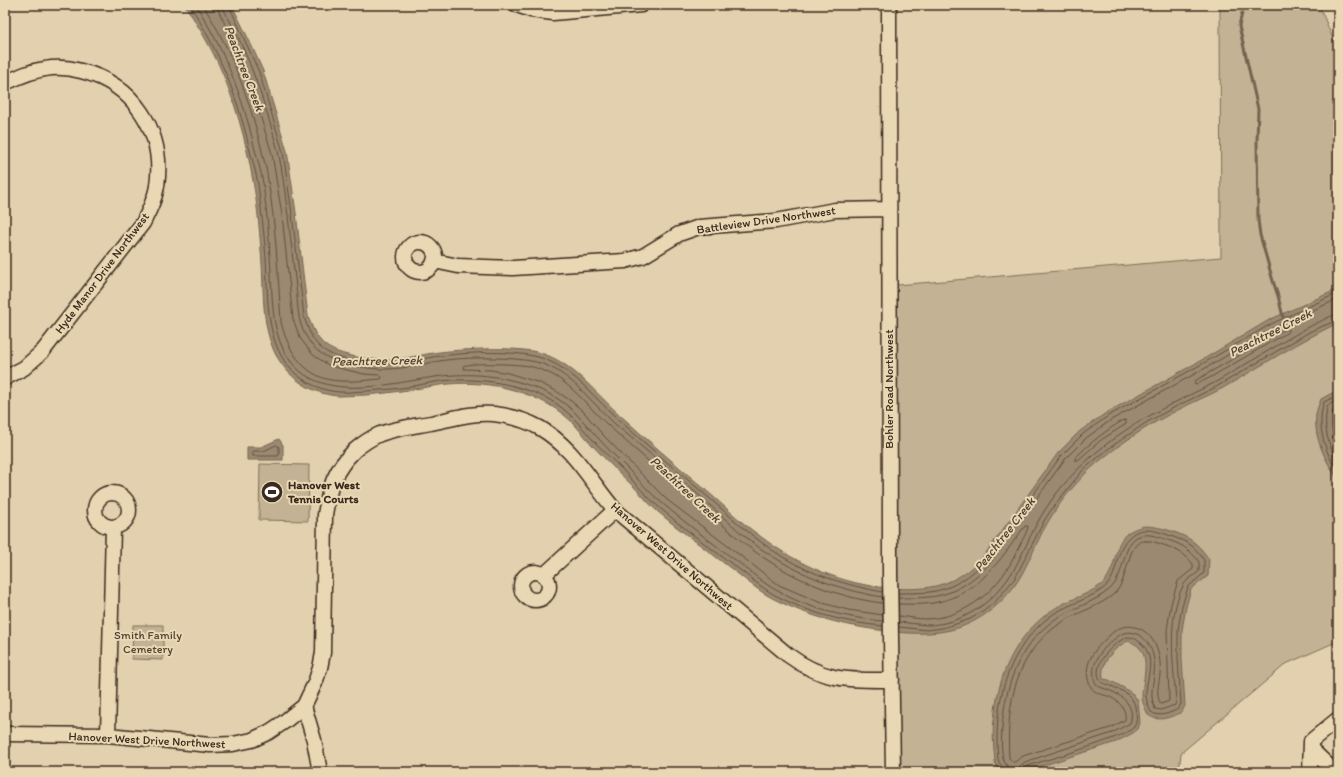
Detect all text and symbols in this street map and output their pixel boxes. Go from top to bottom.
water label: Peachtree Creek [221,23,268,114]
street label: Battleview Drive Northwest [696,203,837,237]
street label: Hyde Manor Drive Northwest [52,209,152,336]
water label: Peachtree Creek [1227,305,1315,360]
street label: Bohler Road Northwest [882,329,896,449]
water label: Peachtree Creek [332,352,424,369]
water label: Peachtree Creek [648,453,725,526]
place label: Hanover West Tennis Courts [287,478,360,506]
sports icon: Hanover West Tennis Courts [259,479,285,505]
water label: Peachtree Creek [971,493,1039,574]
street label: Hanover West Drive Northwest [608,499,736,613]
park label: Smith Family Cemetery [114,628,182,656]
street label: Hanover West Drive Northwest [68,729,226,751]

